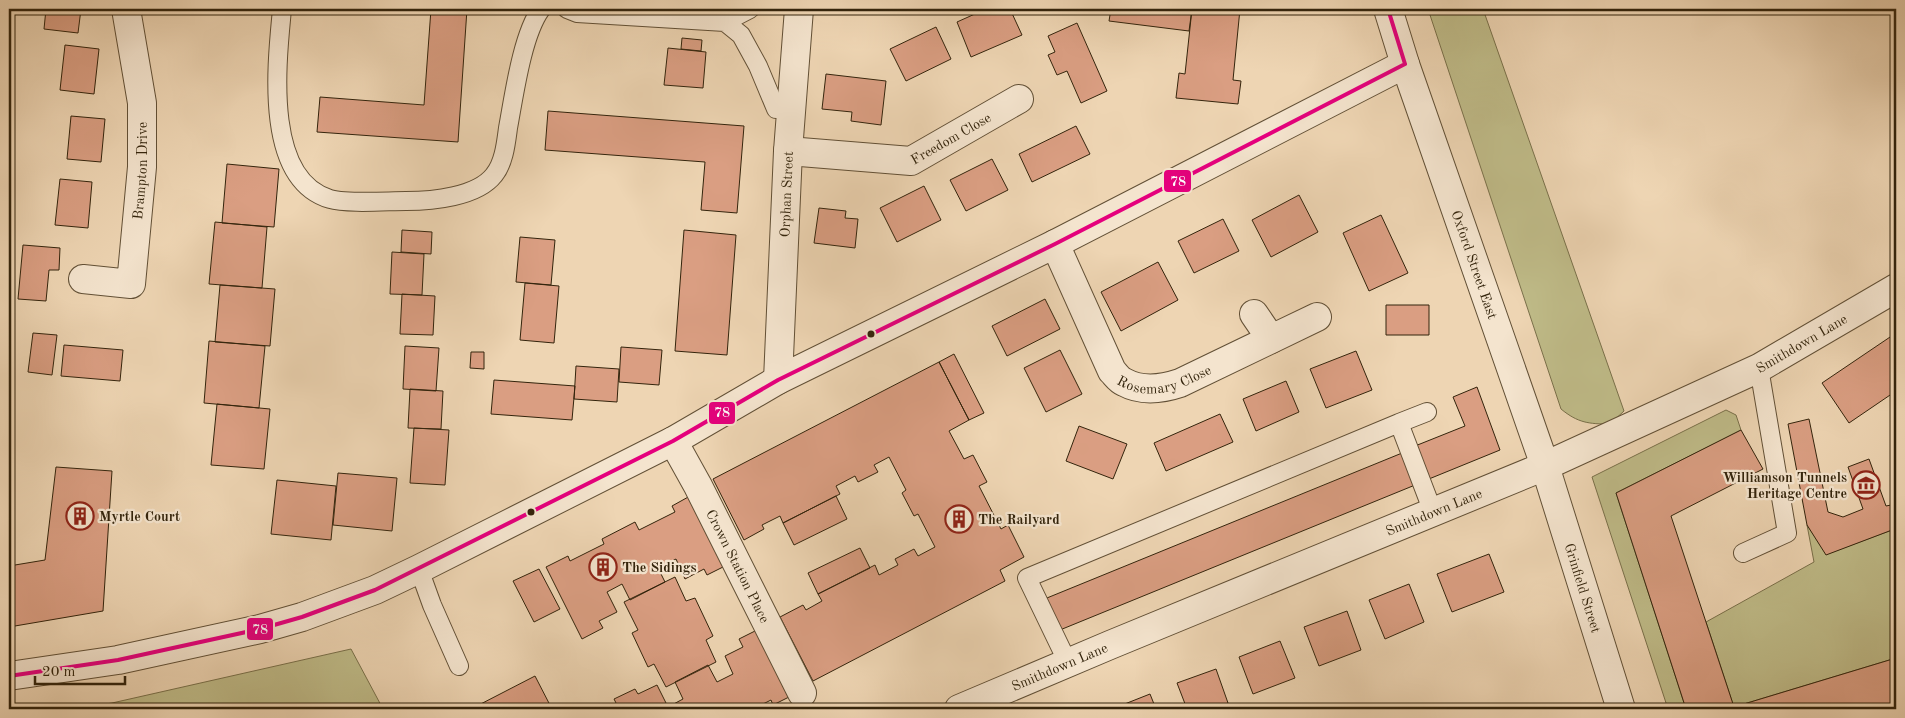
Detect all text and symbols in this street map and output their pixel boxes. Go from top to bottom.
street label: Freedom Close [908,111,994,168]
street label: Brampton Drive [131,122,150,220]
street label: Orphan Street [778,151,796,237]
line badge: 78 [1163,169,1192,193]
text: 78 [1170,175,1186,189]
street label: Oxford Street East [1449,209,1499,321]
street label: Smithdown Lane [1754,312,1850,376]
unlabelled marker [866,329,876,339]
street label: Rosemary Close [1115,363,1214,397]
line badge: 78 [708,401,736,425]
text: 78 [714,406,730,420]
museum icon: Williamson Tunnels Heritage Centre [1851,470,1881,500]
place label: Williamson Tunnels Heritage Centre [1723,471,1847,501]
street label: Smithdown Lane [1384,487,1484,539]
building icon: Myrtle Court [65,501,95,531]
building icon: The Railyard [944,504,974,534]
unlabelled marker [526,507,536,517]
street label: Crown Station Place [703,508,772,625]
place label: Myrtle Court [99,510,180,524]
place label: The Railyard [978,513,1060,527]
street label: Grinfield Street [1562,542,1603,635]
building icon: The Sidings [588,552,618,582]
place label: The Sidings [622,561,696,575]
line badge: 78 [246,617,274,641]
text: 78 [252,623,268,637]
street label: Smithdown Lane [1010,641,1110,694]
scale bar [35,653,125,685]
text: 20 m [42,665,76,680]

